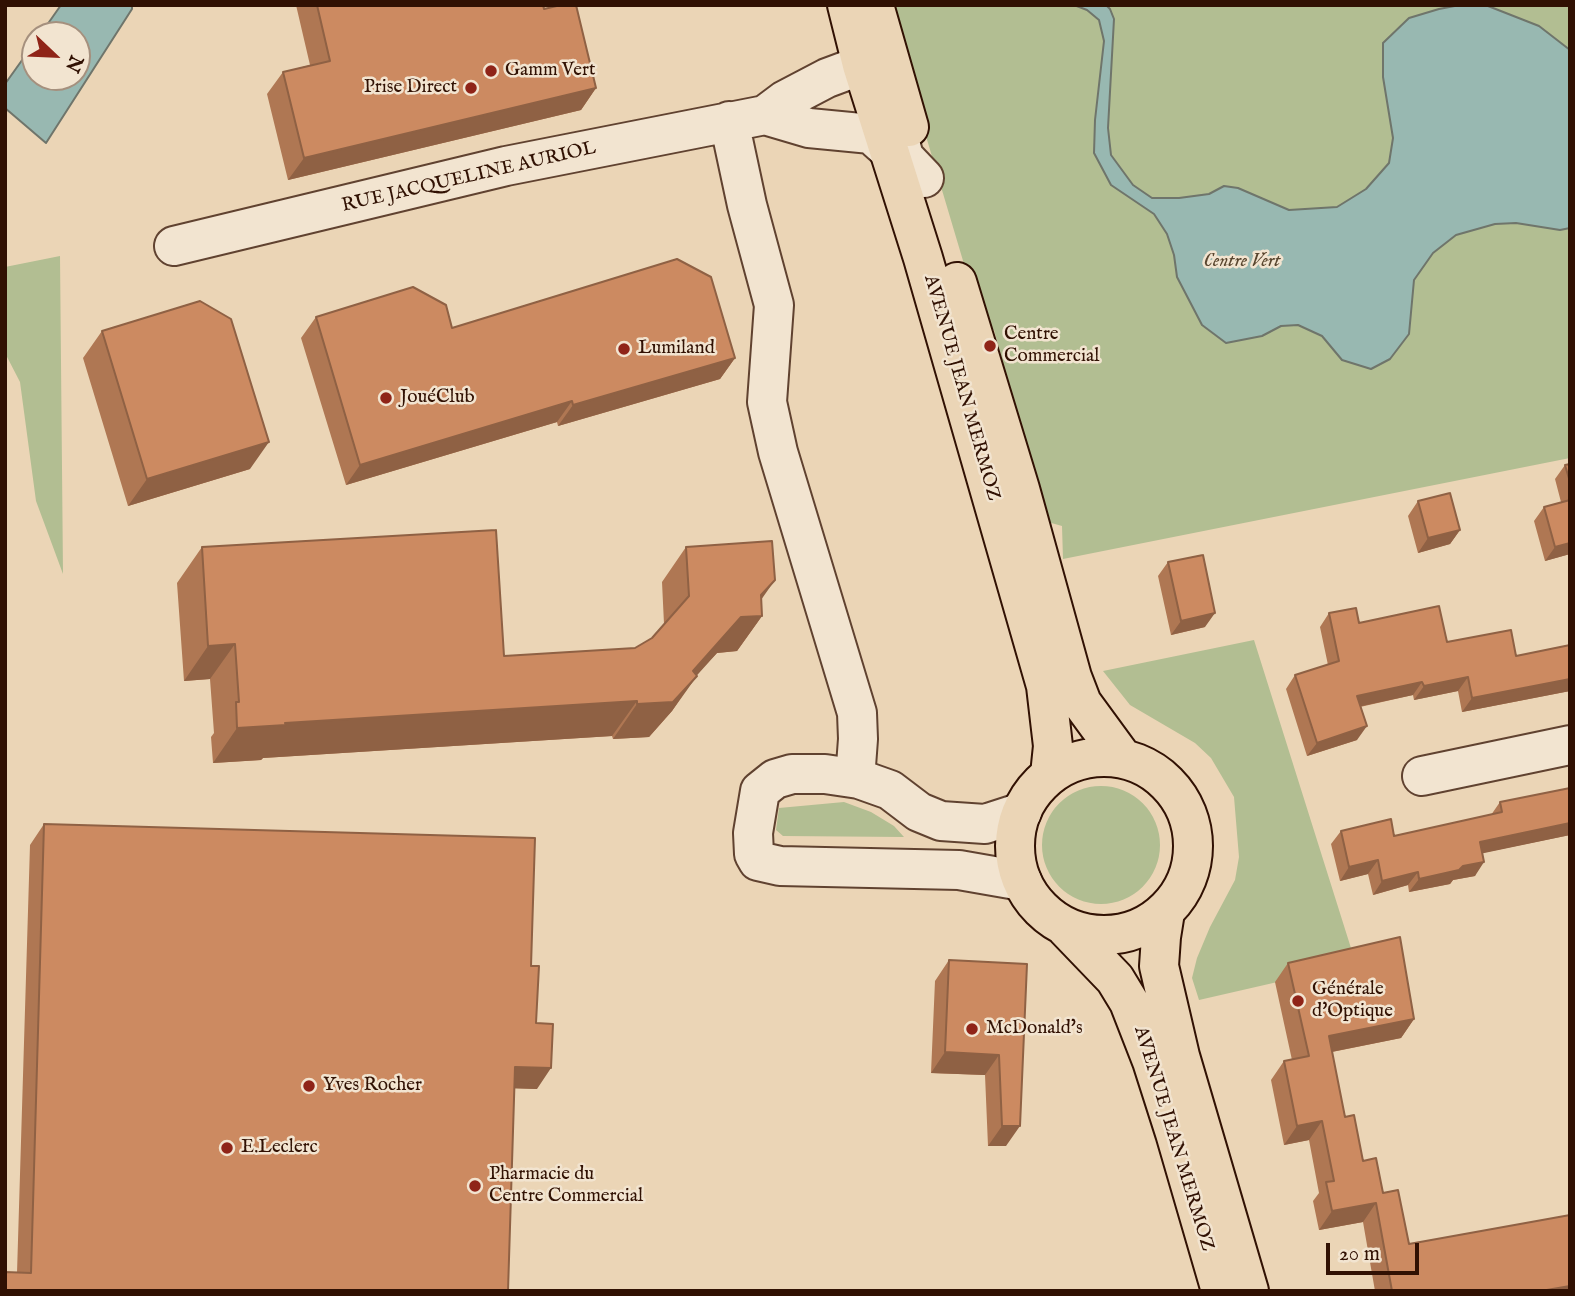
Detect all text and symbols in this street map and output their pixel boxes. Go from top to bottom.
north arrow [21,21,91,91]
text: N [59,51,88,76]
place label: Gamm Vert [505,60,595,82]
marker: Gamm Vert [483,63,499,79]
place label: Prise Direct [364,77,457,99]
marker: Prise Direct [463,80,479,96]
street label: RUE JACQUELINE AURIOL [340,138,598,218]
park label: Centre Vert [1204,251,1280,273]
street label: AVENUE JEAN MERMOZ [918,272,1004,504]
place label: Centre Commercial [1004,324,1099,368]
place label: Lumiland [638,338,715,360]
marker: Centre Commercial [982,338,998,354]
marker: Lumiland [616,341,632,357]
place label: JouéClub [400,387,475,409]
marker: JouéClub [378,390,394,406]
place label: Générale d'Optique [1312,979,1393,1023]
marker: Générale d'Optique [1290,993,1306,1009]
place label: McDonald's [986,1018,1083,1040]
marker: McDonald's [964,1021,980,1037]
street label: AVENUE JEAN MERMOZ [1128,1024,1218,1254]
place label: Yves Rocher [323,1075,422,1097]
marker: Yves Rocher [301,1078,317,1094]
place label: E.Leclerc [241,1137,318,1159]
marker: E.Leclerc [219,1140,235,1156]
place label: Pharmacie du Centre Commercial [489,1164,643,1208]
marker: Pharmacie du Centre Commercial [467,1178,483,1194]
scale bar [1330,1230,1423,1274]
text: 20 m [1339,1241,1380,1268]

